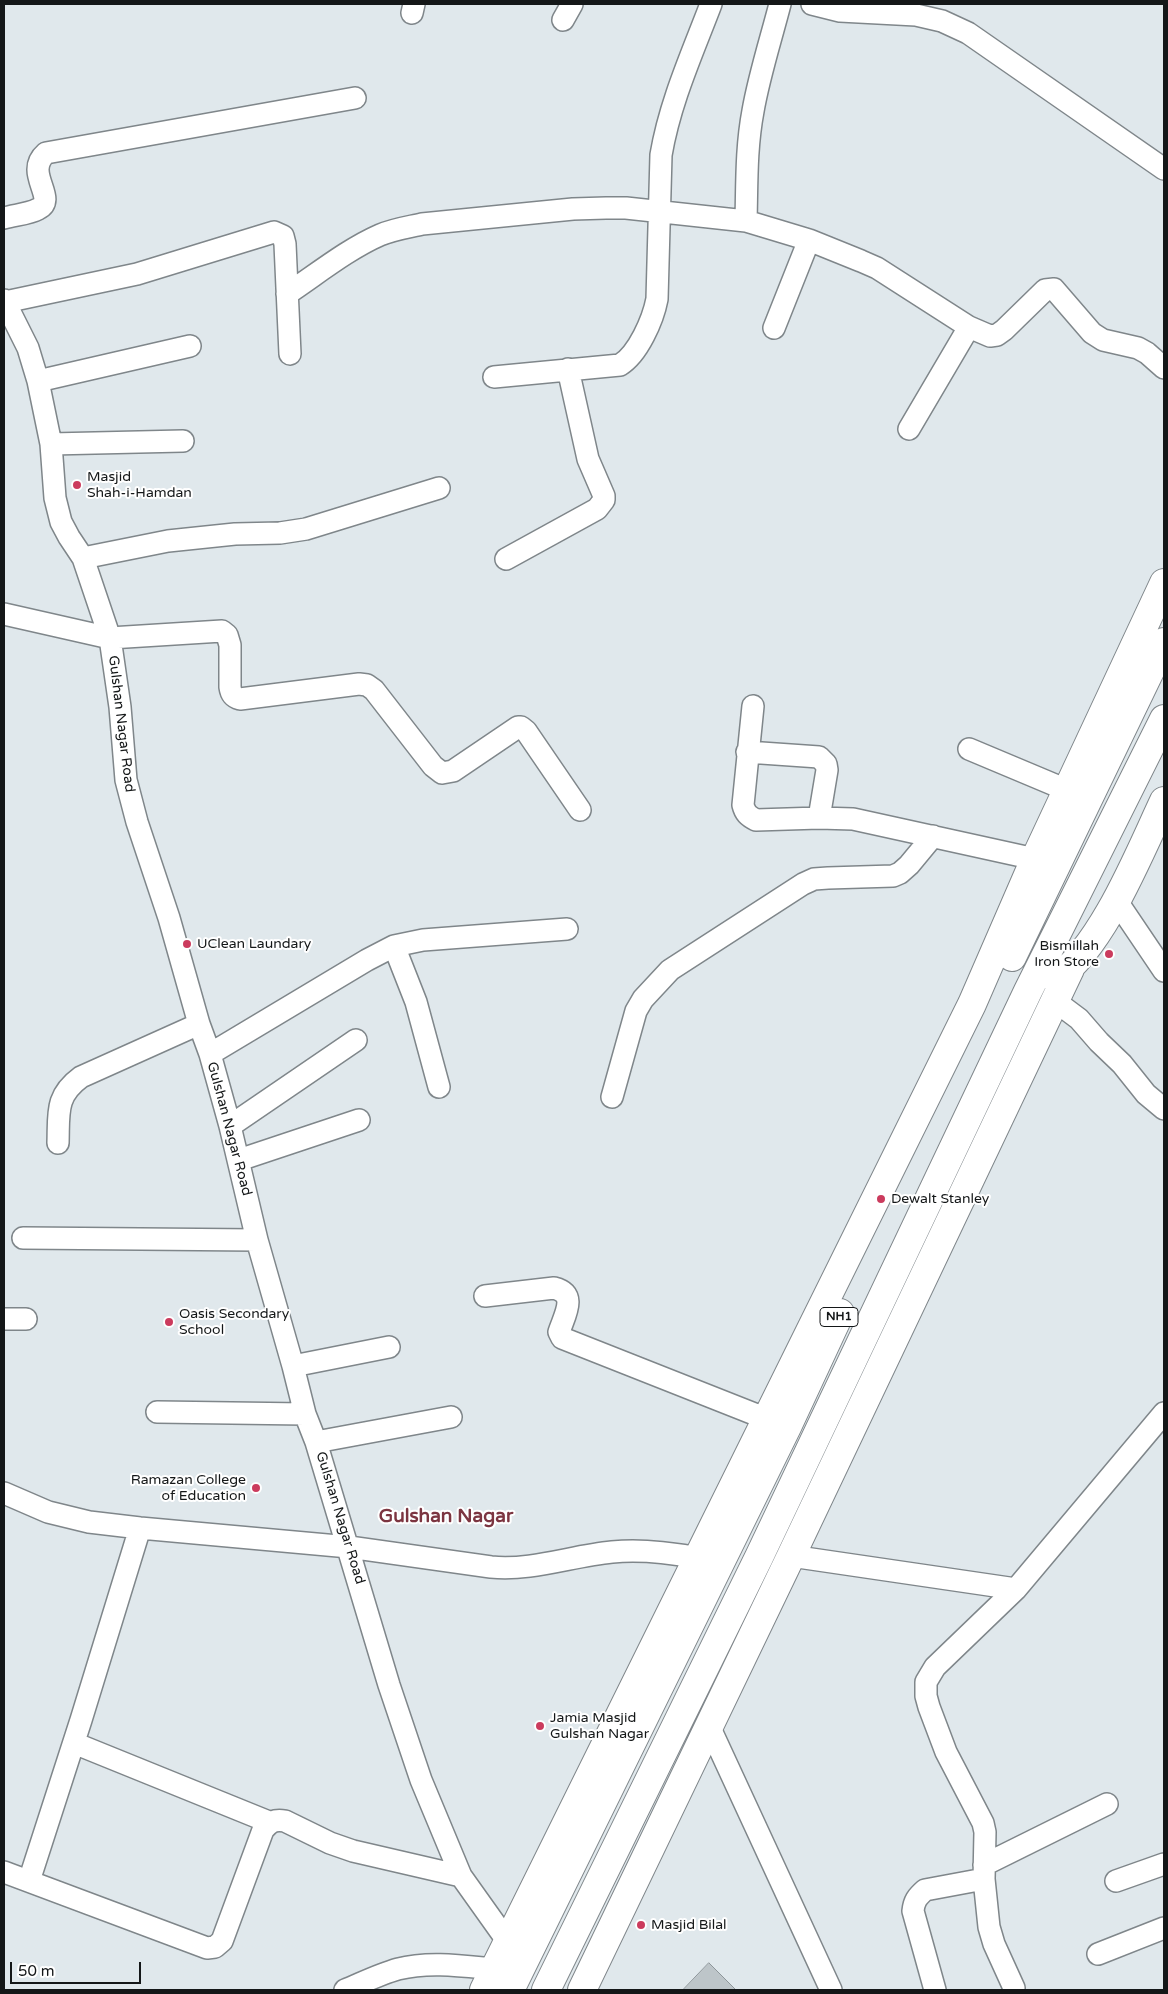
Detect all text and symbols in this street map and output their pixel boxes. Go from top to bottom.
place label: Masjid Shah-i-Hamdan [87,469,192,502]
marker: Masjid Shah-i-Hamdan [71,479,83,491]
street label: Gulshan Nagar Road [104,655,138,793]
place label: UClean Laundary [197,936,311,952]
marker: UClean Laundary [181,938,193,950]
place label: Bismillah Iron Store [1034,938,1099,970]
marker: Bismillah Iron Store [1103,948,1115,960]
street label: Gulshan Nagar Road [203,1060,255,1198]
place label: Dewalt Stanley [891,1191,989,1207]
marker: Dewalt Stanley [875,1193,887,1205]
place label: Oasis Secondary School [179,1306,289,1338]
road number: NH1 [820,1308,858,1326]
marker: Oasis Secondary School [163,1316,175,1328]
street label: Gulshan Nagar Road [312,1450,368,1586]
place label: Ramazan College of Education [131,1472,246,1504]
marker: Ramazan College of Education [250,1482,262,1494]
district label: Gulshan Nagar [379,1506,513,1528]
place label: Jamia Masjid Gulshan Nagar [550,1710,649,1742]
marker: Jamia Masjid Gulshan Nagar [534,1720,546,1732]
place label: Masjid Bilal [651,1917,727,1933]
marker: Masjid Bilal [635,1919,647,1931]
scale bar [12,1952,144,1984]
text: 50 m [18,1962,55,1980]

